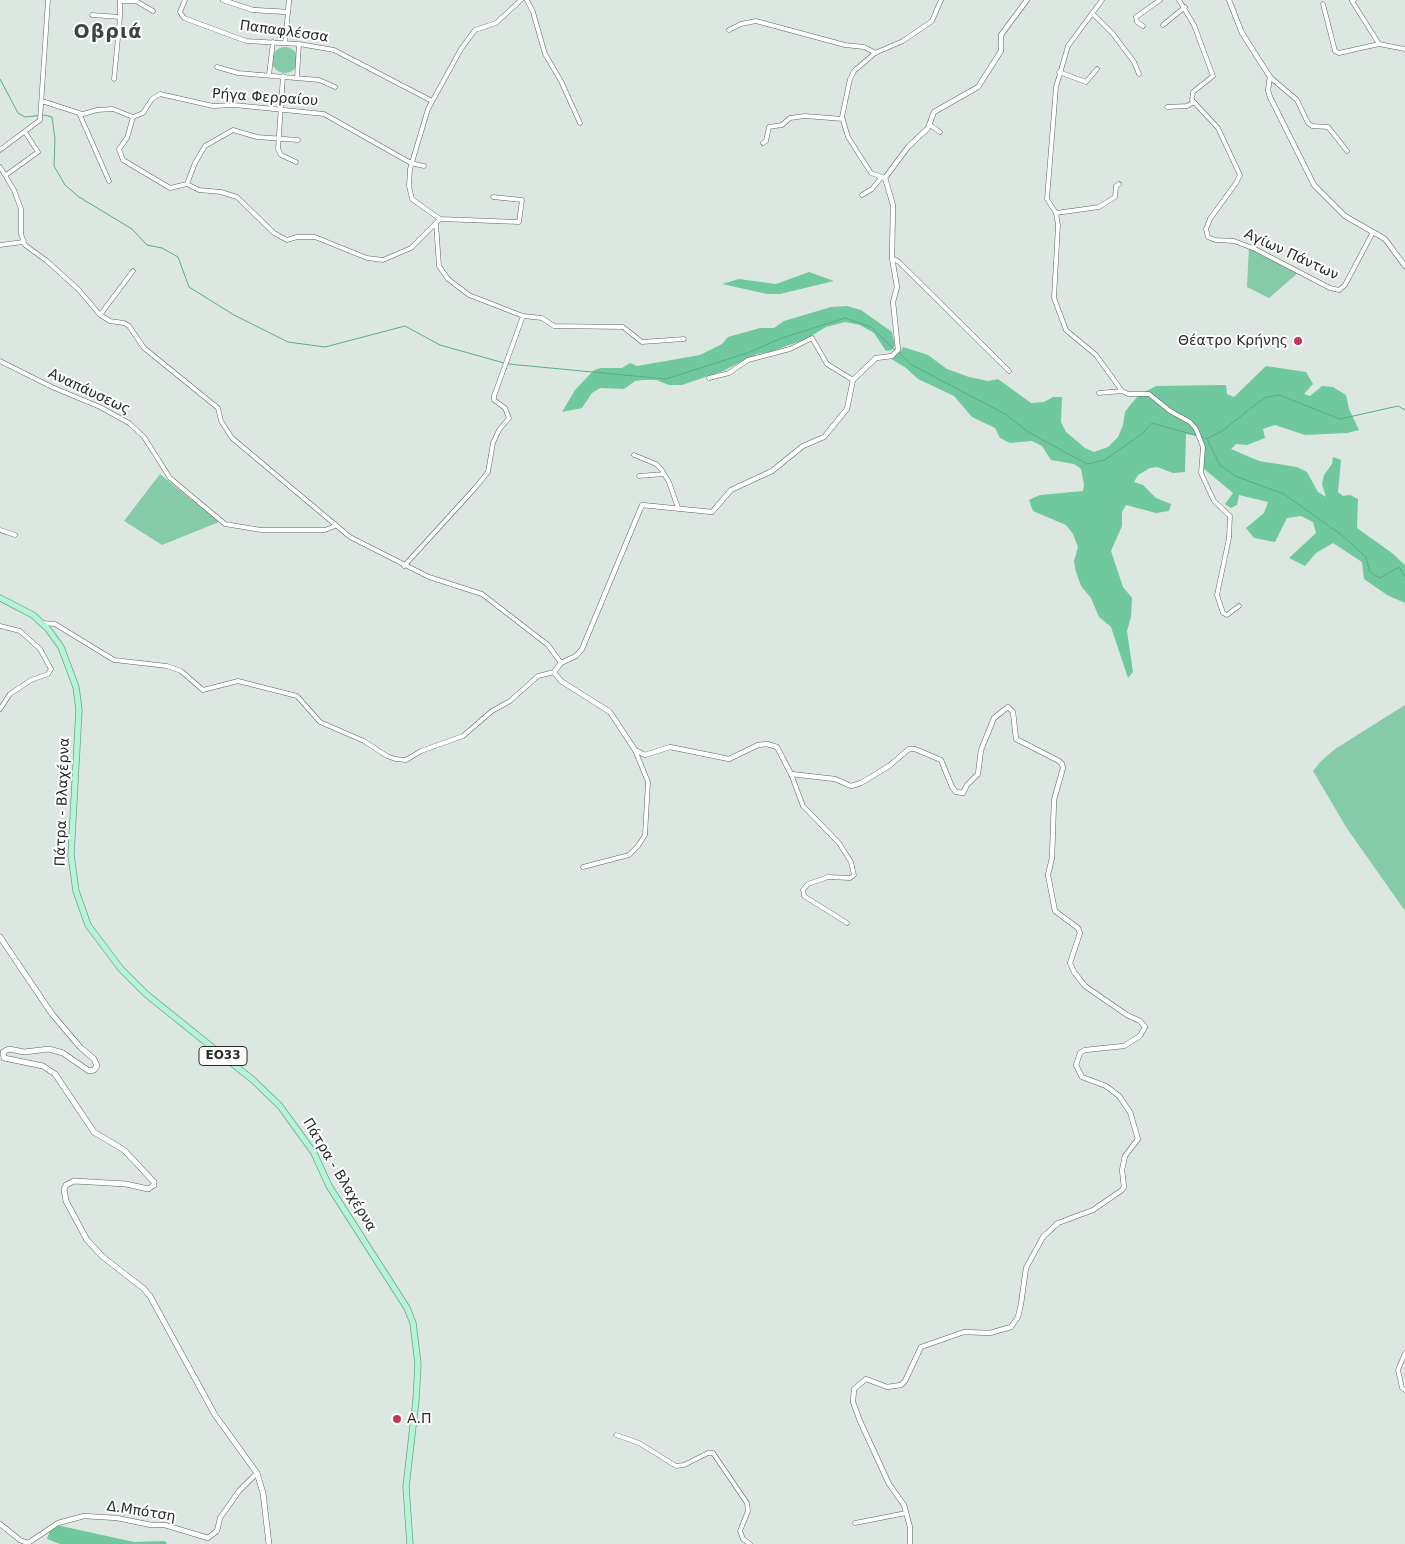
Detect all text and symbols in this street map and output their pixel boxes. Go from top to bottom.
street label: Παπαφλέσσα [239,17,329,47]
district label: Οβριά [73,22,143,44]
street label: Ρήγα Φερραίου [211,86,319,110]
street label: Αγίων Πάντων [1241,226,1341,284]
place label: Θέατρο Κρήνης [1178,333,1288,349]
marker: Θέατρο Κρήνης [1292,335,1304,347]
street label: Αναπάυσεως [45,366,133,418]
street label: Πάτρα - Βλαχέρνα [52,737,74,867]
road number: ΕΟ33 [199,1046,247,1066]
street label: Πάτρα - Βλαχέρνα [299,1115,379,1235]
place label: Α.Π [407,1411,432,1427]
marker: Α.Π [391,1413,403,1425]
street label: Δ.Μπότση [105,1498,177,1526]

